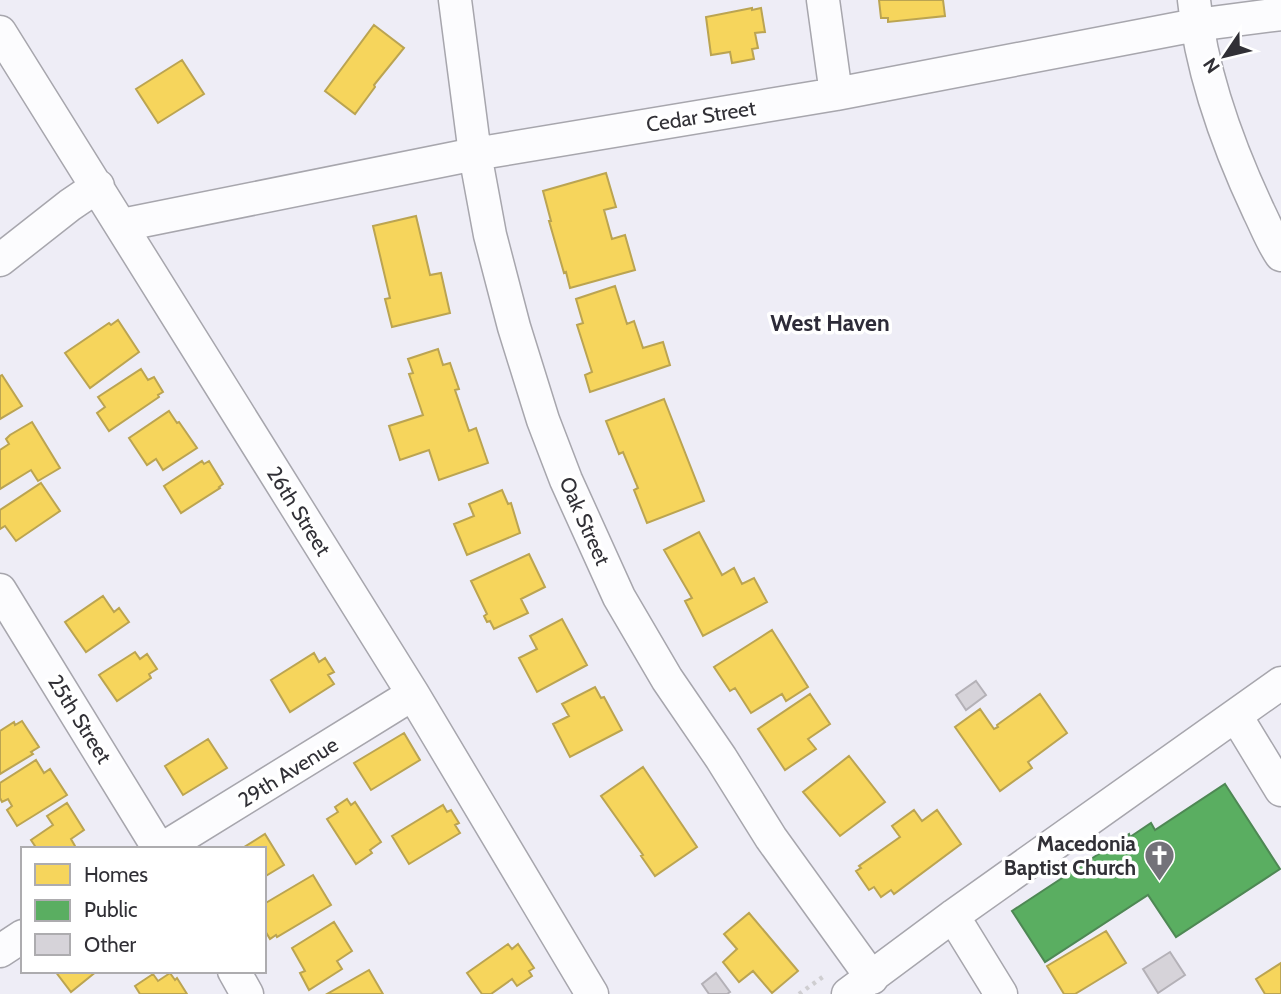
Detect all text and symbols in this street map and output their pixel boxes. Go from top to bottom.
north arrow [1190,21,1260,91]
text: N [1198,53,1225,78]
street label: Cedar Street [644,95,758,137]
district label: West Haven [770,309,890,337]
street label: 26th Street [262,462,336,560]
street label: Oak Street [554,473,616,569]
street label: 25th Street [43,670,117,768]
street label: 29th Avenue [234,731,343,812]
place label: Macedonia Baptist Church [1004,831,1137,880]
church icon: Macedonia Baptist Church [1142,838,1176,882]
legend [21,847,266,973]
text: Homes [84,862,148,887]
text: Public [84,897,138,922]
text: Other [84,932,136,957]

